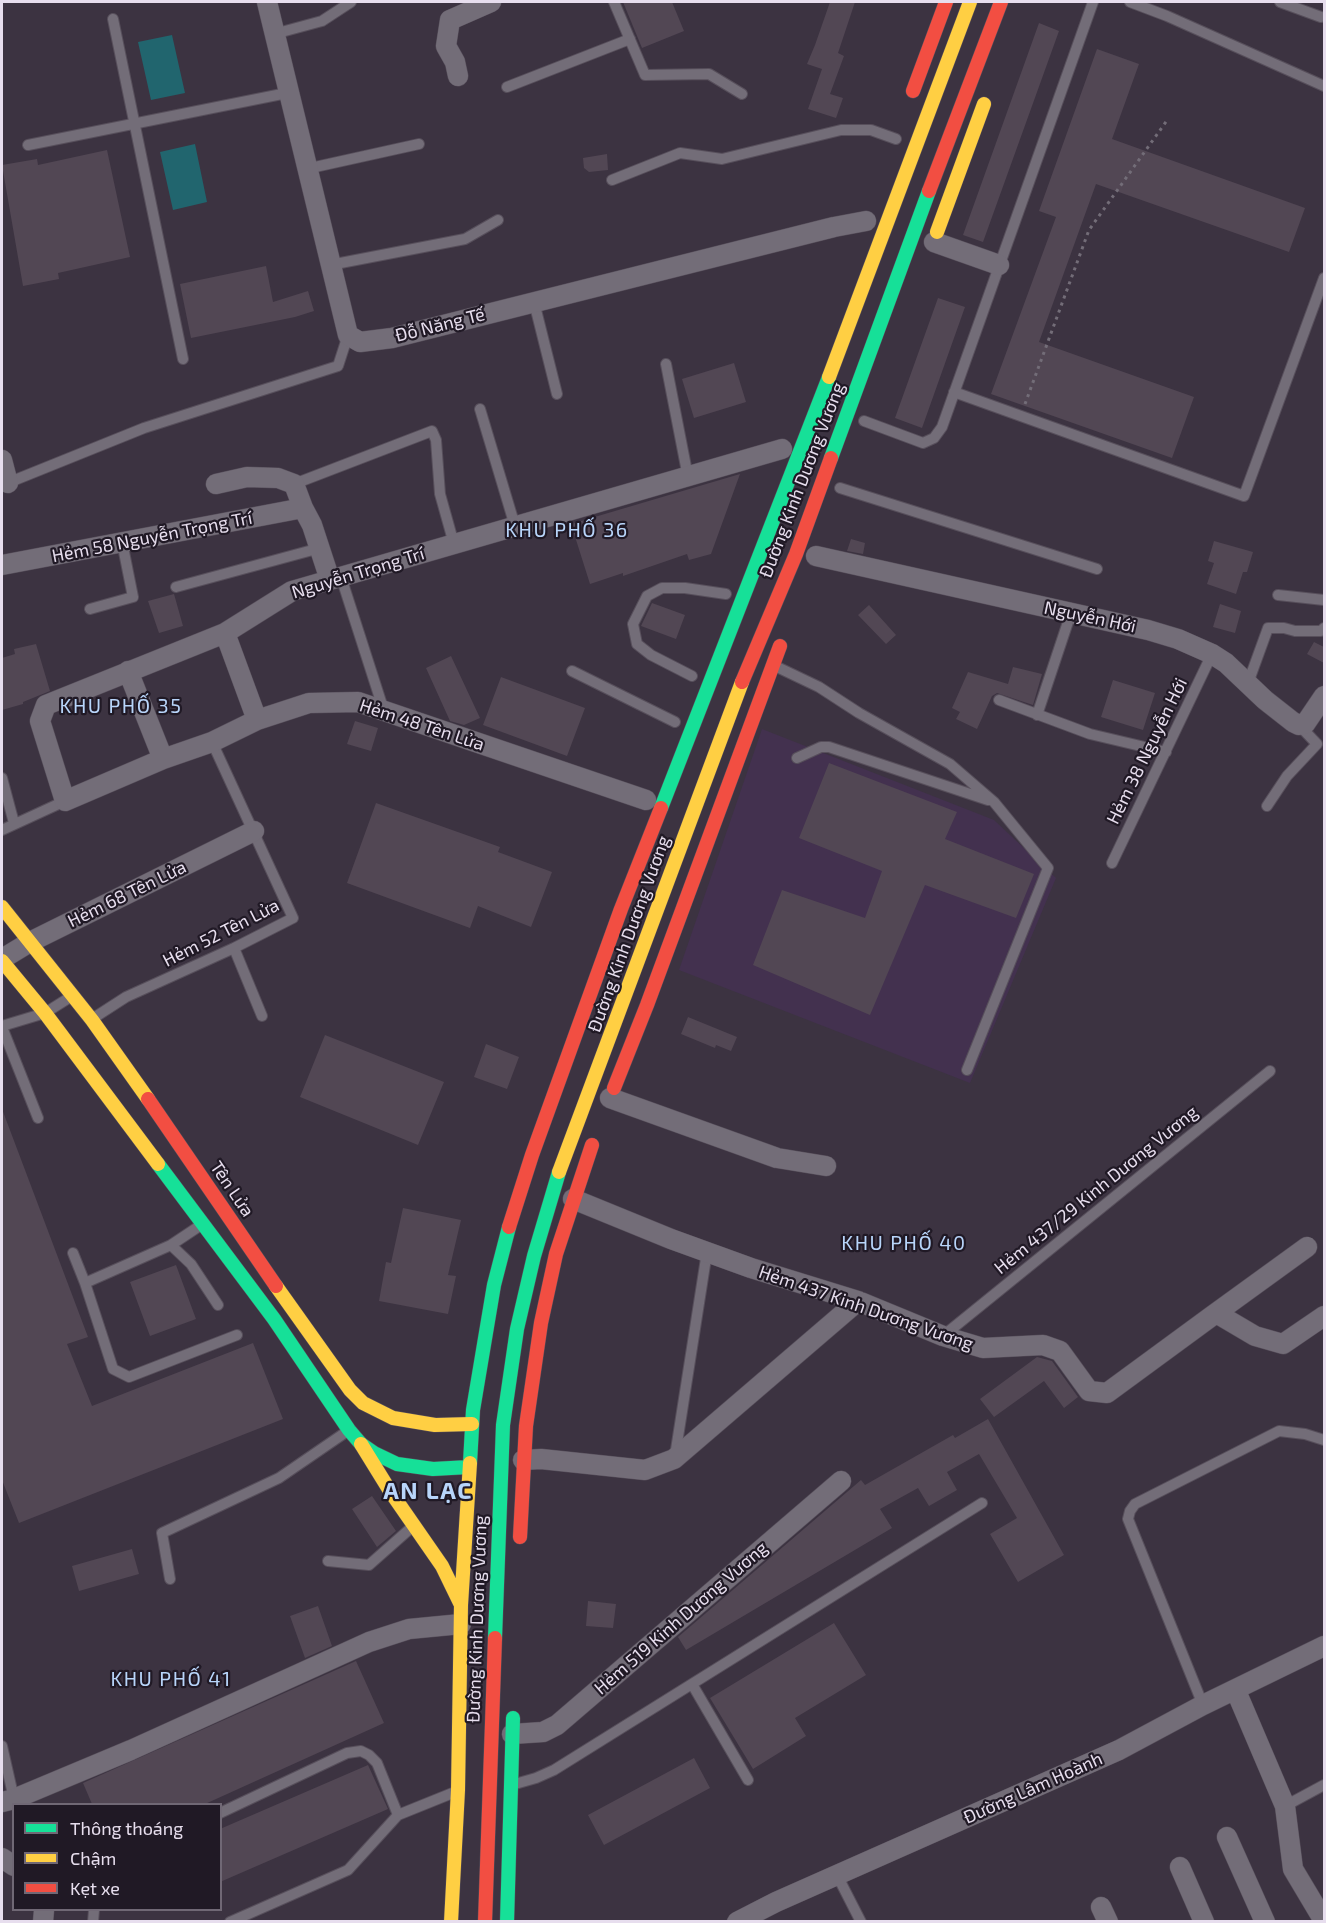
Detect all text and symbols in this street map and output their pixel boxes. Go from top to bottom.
street label: Đỗ Năng Tế [393,303,487,347]
street label: Đường Kinh Dương Vương [755,379,849,581]
street label: Hẻm 58 Nguyễn Trọng Trí [50,507,254,567]
district label: KHU PHỐ 36 [505,518,629,542]
street label: Nguyễn Trọng Trí [289,543,427,603]
street label: Nguyễn Hới [1042,597,1138,637]
street label: Hẻm 38 Nguyễn Hới [1102,674,1192,828]
district label: KHU PHỐ 35 [60,694,182,718]
street label: Hẻm 48 Tên Lửa [357,695,487,755]
street label: Đường Kinh Dương Vương [583,833,675,1035]
street label: Hẻm 68 Tên Lửa [64,856,190,932]
street label: Hẻm 52 Tên Lửa [159,894,283,972]
street label: Hẻm 437/29 Kinh Dương Vương [990,1101,1202,1279]
street label: Tên Lửa [206,1157,258,1221]
district label: KHU PHỐ 40 [841,1231,967,1255]
street label: Hẻm 437 Kinh Dương Vương [756,1261,976,1355]
district label: AN LẠC [383,1477,473,1505]
street label: Đường Kinh Dương Vương [463,1515,491,1723]
street label: Hẻm 519 Kinh Dương Vương [590,1537,772,1699]
district label: KHU PHỐ 41 [110,1667,232,1691]
street label: Đường Lâm Hoành [960,1748,1106,1828]
legend [12,1803,222,1911]
text: Thông thoáng [70,1817,183,1839]
text: Chậm [70,1847,116,1869]
text: Kẹt xe [70,1877,120,1899]

